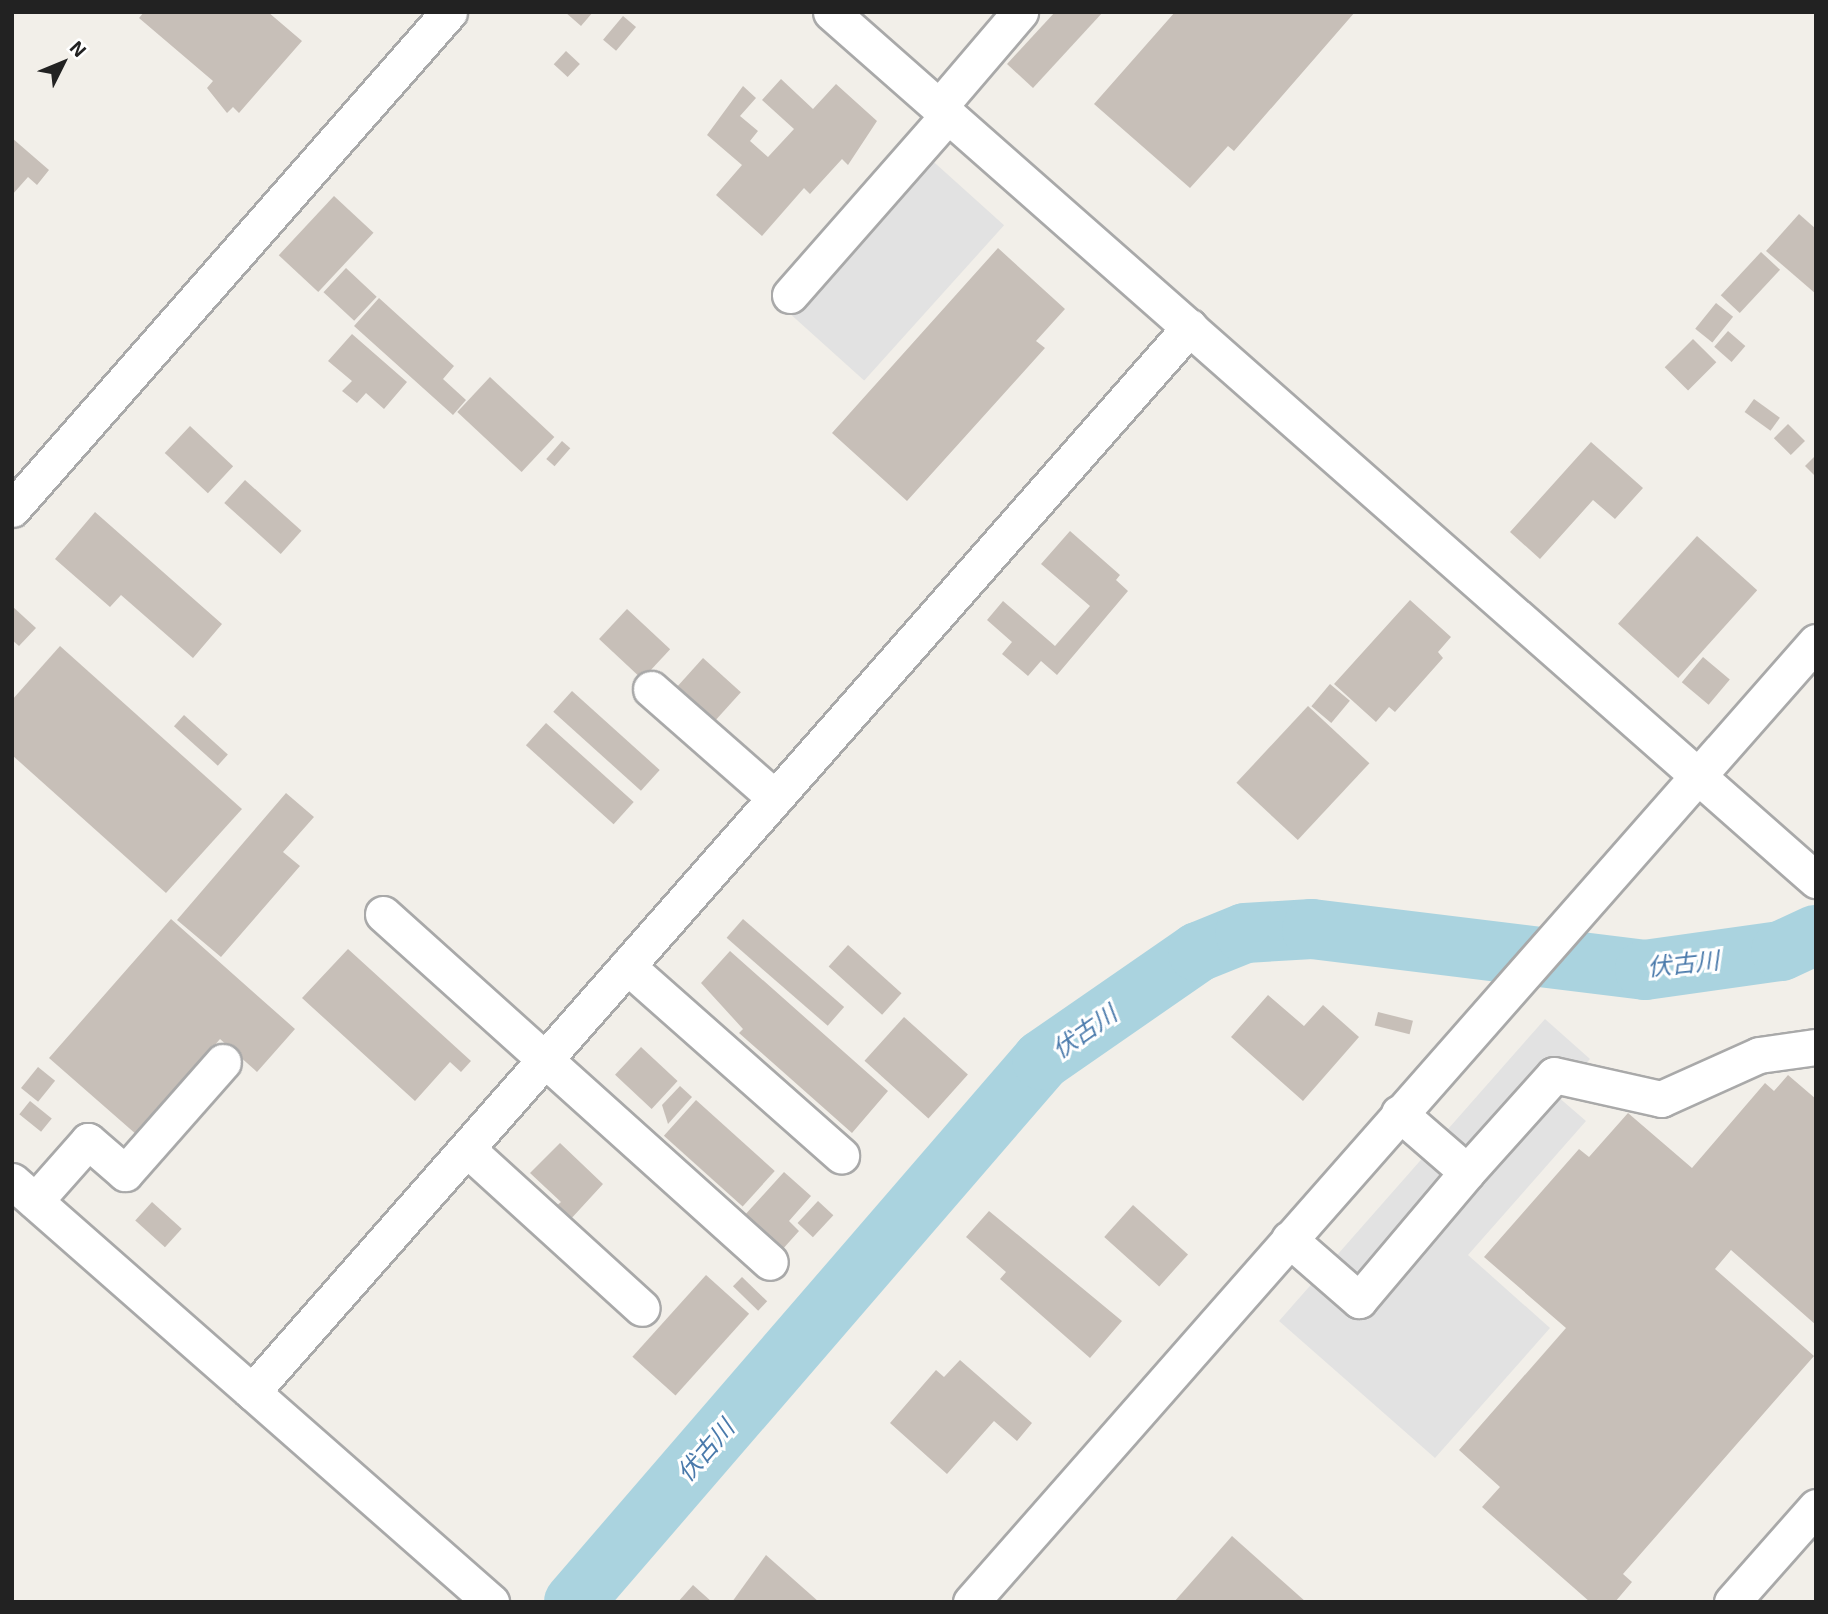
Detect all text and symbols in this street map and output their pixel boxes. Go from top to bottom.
north arrow [28,28,98,98]
text: N [66,35,92,61]
water label: 伏古川 [1646,945,1720,981]
water label: 伏古川 [1046,999,1122,1063]
water label: 伏古川 [671,1413,739,1487]

